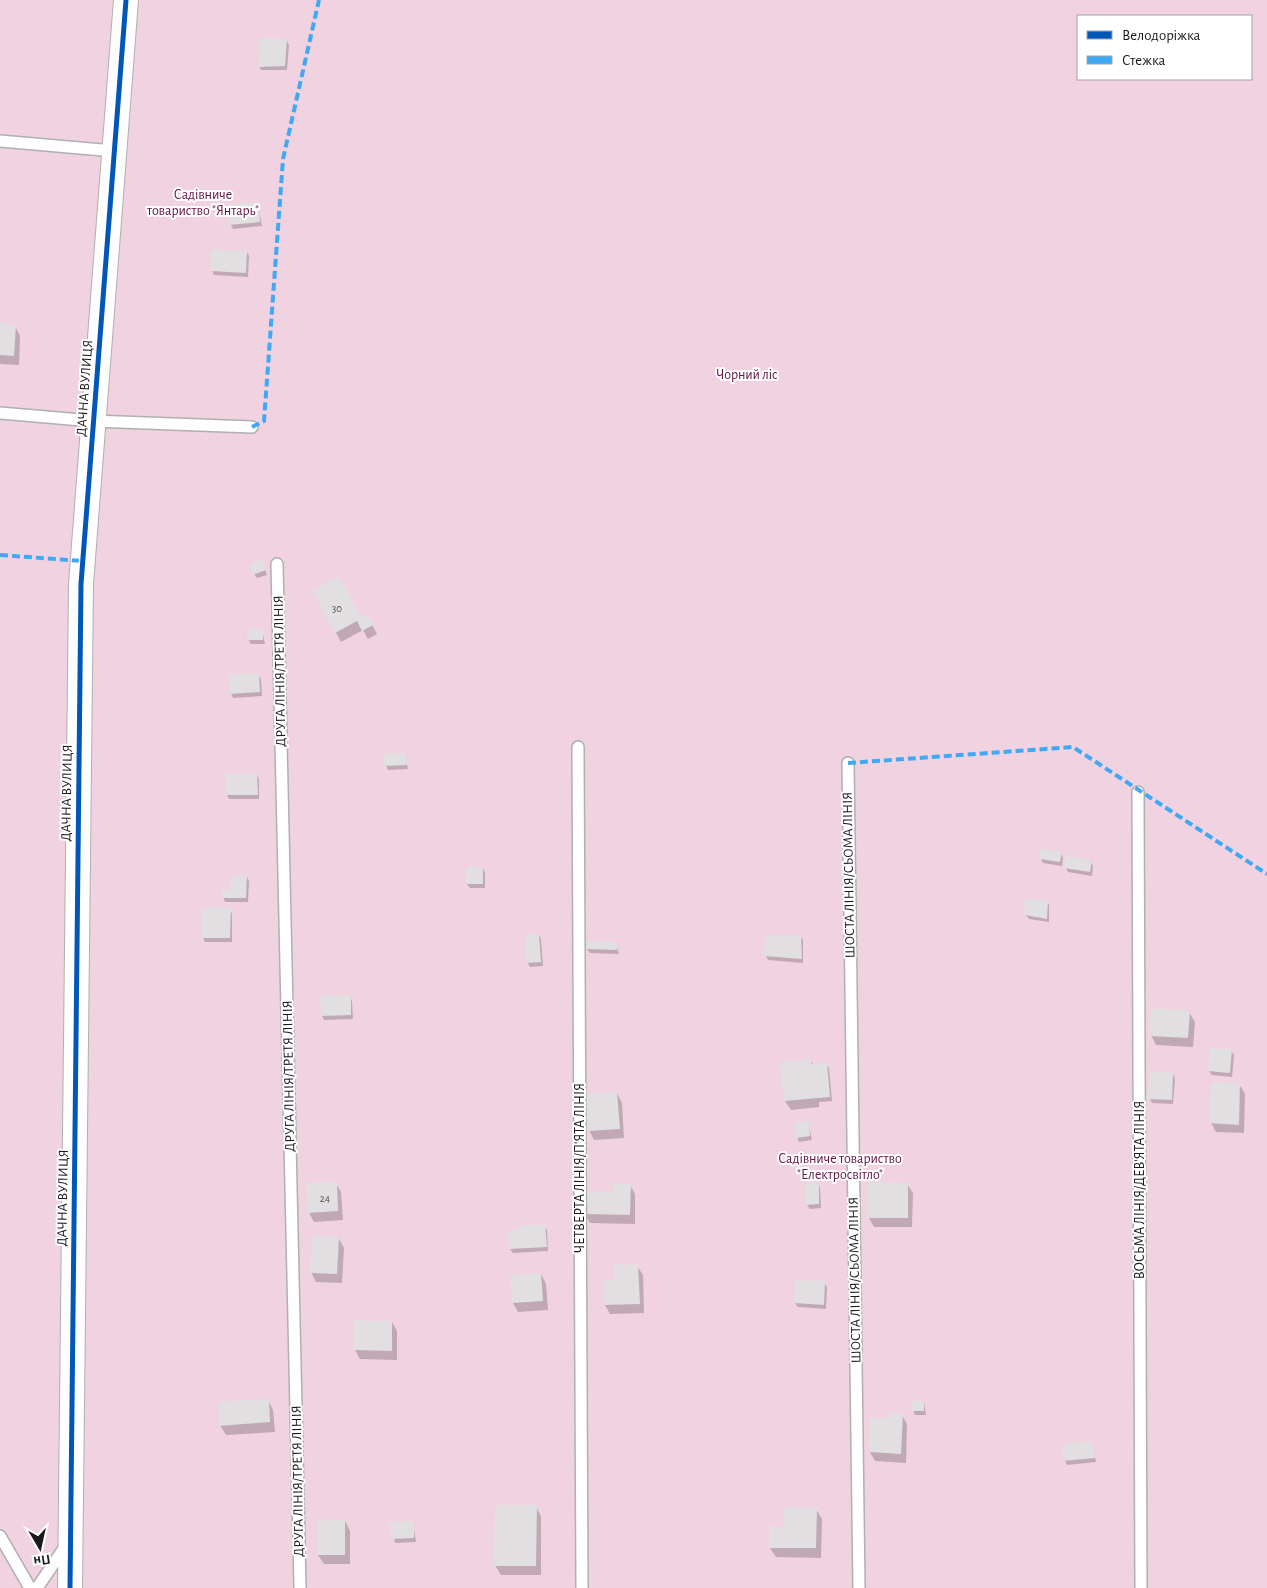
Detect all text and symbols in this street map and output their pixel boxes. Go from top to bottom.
legend [1077,15,1252,80]
text: Велодоріжка [1122,28,1201,43]
text: Стежка [1122,53,1166,68]
park label: Садівниче товариство "Янтарь" [146,188,259,218]
street label: ДАЧНА ВУЛИЦЯ [75,339,95,437]
park label: Чорний ліс [716,368,778,382]
street label: ДРУГА ЛІНІЯ/ТРЕТЯ ЛІНІЯ [272,595,288,747]
house number: 30 [332,603,342,614]
street label: ДАЧНА ВУЛИЦЯ [59,744,75,842]
street label: ШОСТА ЛІНІЯ/СЬОМА ЛІНІЯ [841,792,857,958]
street label: ДРУГА ЛІНІЯ/ТРЕТЯ ЛІНІЯ [281,1000,297,1152]
street label: ЧЕТВЕРТА ЛІНІЯ/П'ЯТА ЛІНІЯ [573,1083,587,1253]
street label: ВОСЬМА ЛІНІЯ/ДЕВ'ЯТА ЛІНІЯ [1133,1101,1147,1279]
street label: ДАЧНА ВУЛИЦЯ [55,1149,71,1247]
park label: Садівниче товариство "Електросвітло" [778,1152,902,1182]
house number: 24 [320,1193,330,1204]
street label: ШОСТА ЛІНІЯ/СЬОМА ЛІНІЯ [847,1197,863,1363]
street label: ДРУГА ЛІНІЯ/ТРЕТЯ ЛІНІЯ [290,1405,306,1557]
north arrow [15,1523,65,1573]
text: Пн [32,1552,51,1568]

